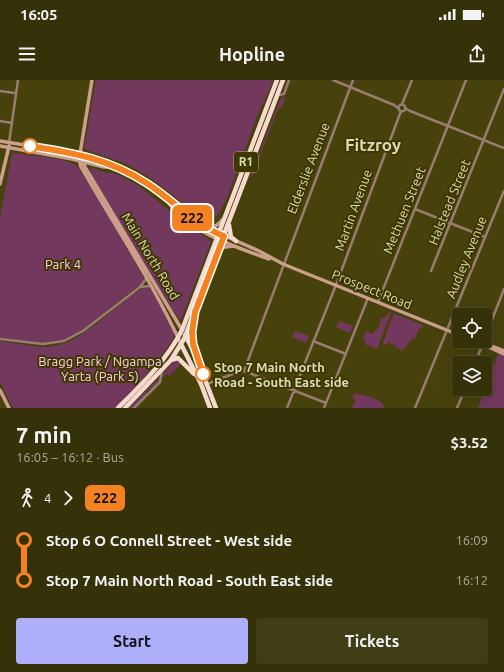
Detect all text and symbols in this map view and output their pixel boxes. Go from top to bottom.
text: 16:05 [20,6,58,23]
icon: menu [16,43,38,65]
icon: share [466,43,488,65]
text: Hopline [219,44,285,64]
street label: Elderslie Avenue [284,120,332,216]
district label: Fitzroy [345,135,401,154]
unlabelled marker [22,138,38,154]
road number: R1 [234,152,258,172]
street label: Halstead Street [426,157,472,247]
street label: Methuen Street [380,165,428,255]
street label: Martin Avenue [332,167,374,253]
line badge: 222 [169,205,215,231]
street label: Main North Road [120,210,182,302]
text: 222 [180,210,204,226]
street label: Audley Avenue [443,214,489,300]
park label: Park 4 [45,257,81,271]
street label: Prospect Road [330,267,414,311]
map controls [452,308,492,396]
button: locate [452,308,492,348]
park label: Bragg Park / Ngampa Yarta (Park 5) [38,354,162,384]
button: layers [452,356,492,396]
place label: Stop 7 Main North Road - South East side [214,360,349,389]
marker: Stop 7 Main North Road - South East side [195,366,211,382]
text: 7 min [16,422,72,447]
text: $3.52 [450,434,488,451]
text: 16:05 – 16:12 · Bus [16,450,124,464]
icon: walk [16,487,38,509]
icon: forward [57,487,79,509]
text: 222 [93,490,117,506]
text: 4 [44,491,51,505]
text: Stop 6 O Connell Street - West side [46,532,292,549]
text: 16:09 [455,533,488,547]
text: Stop 7 Main North Road - South East side [46,572,333,589]
text: 16:12 [455,573,488,587]
button: Start [16,618,248,664]
button: Tickets [256,618,488,664]

